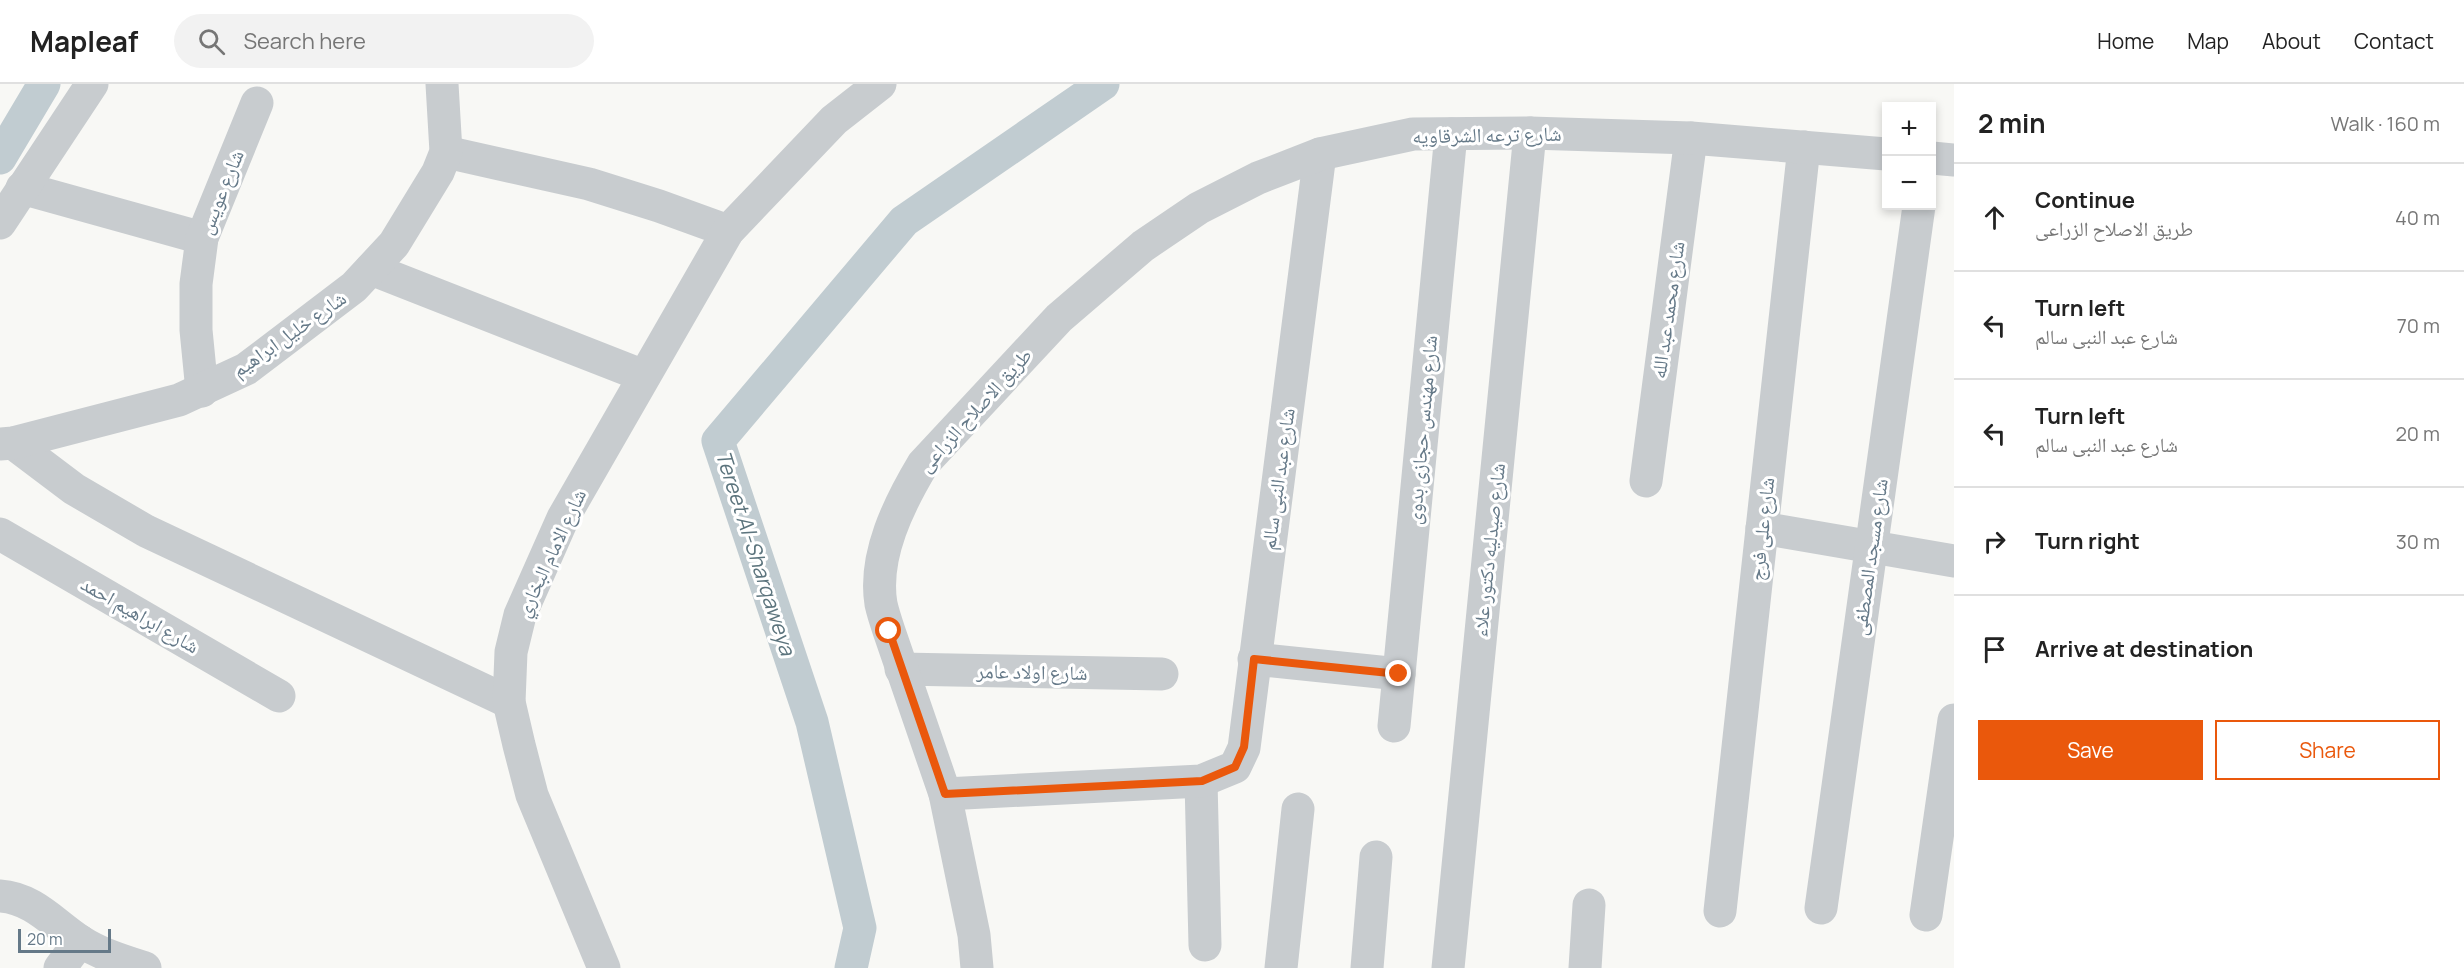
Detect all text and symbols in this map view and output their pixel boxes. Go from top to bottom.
search box [174,14,594,68]
text: Mapleaf [30,22,138,60]
icon: search [195,25,228,58]
text: Search here [243,26,366,56]
text: Home [2097,27,2154,55]
text: Map [2187,27,2229,55]
text: About [2262,27,2321,55]
text: Contact [2354,27,2434,55]
map controls [1882,102,1936,210]
button: + [1882,102,1936,156]
text: 2 min [1978,105,2046,141]
text: Walk · 160 m [2331,110,2440,137]
street label: شارع ترعه الشرقاويه [1412,120,1562,149]
street label: شارع عويس [191,146,250,238]
button: − [1882,156,1936,210]
text: Continue [2035,185,2135,215]
icon: ahead [1978,201,2011,234]
text: 40 m [2395,204,2440,231]
text: طريق الاصلاح الزراعى [2035,215,2193,242]
street label: شارع محمد عبد الله [1644,239,1691,380]
street label: شارع خليل ابراهيم [226,284,352,384]
text: Turn left [2035,293,2125,323]
icon: left [1978,309,2011,342]
text: 70 m [2397,312,2440,339]
text: شارع عبد النبى سالم [2035,323,2178,350]
street label: شارع مهندس حجازى بدوى [1400,334,1443,526]
street label: طريق الاصلاح الزراعى [912,342,1038,477]
text: Turn left [2035,401,2125,431]
street label: شارع عبد النبى سالم [1254,406,1302,552]
icon: left [1978,417,2011,450]
text: 20 m [2395,420,2440,447]
text: شارع عبد النبى سالم [2035,431,2178,458]
water label: Tereet Al-Sharqaweya [710,447,803,660]
street label: شارع صيدليه دكتور علاء [1466,462,1511,638]
street label: شارع على فرج [1743,476,1780,582]
street label: شارع مسجد المصطفى [1845,477,1894,637]
street label: شارع الامام البخاري [509,484,595,623]
icon: right [1978,525,2011,558]
text: Turn right [2035,526,2140,556]
text: 30 m [2396,528,2440,555]
street label: شارع ابراهيم احمد [76,570,204,660]
route start [875,617,901,643]
icon: arrive [1978,633,2011,666]
text: Arrive at destination [2035,634,2253,664]
street label: شارع اولاد عامر [975,657,1088,686]
route end [1385,660,1411,686]
button: Save [1978,720,2203,780]
button: Share [2215,720,2440,780]
scale bar [18,926,111,954]
text: 20 m [27,928,63,950]

